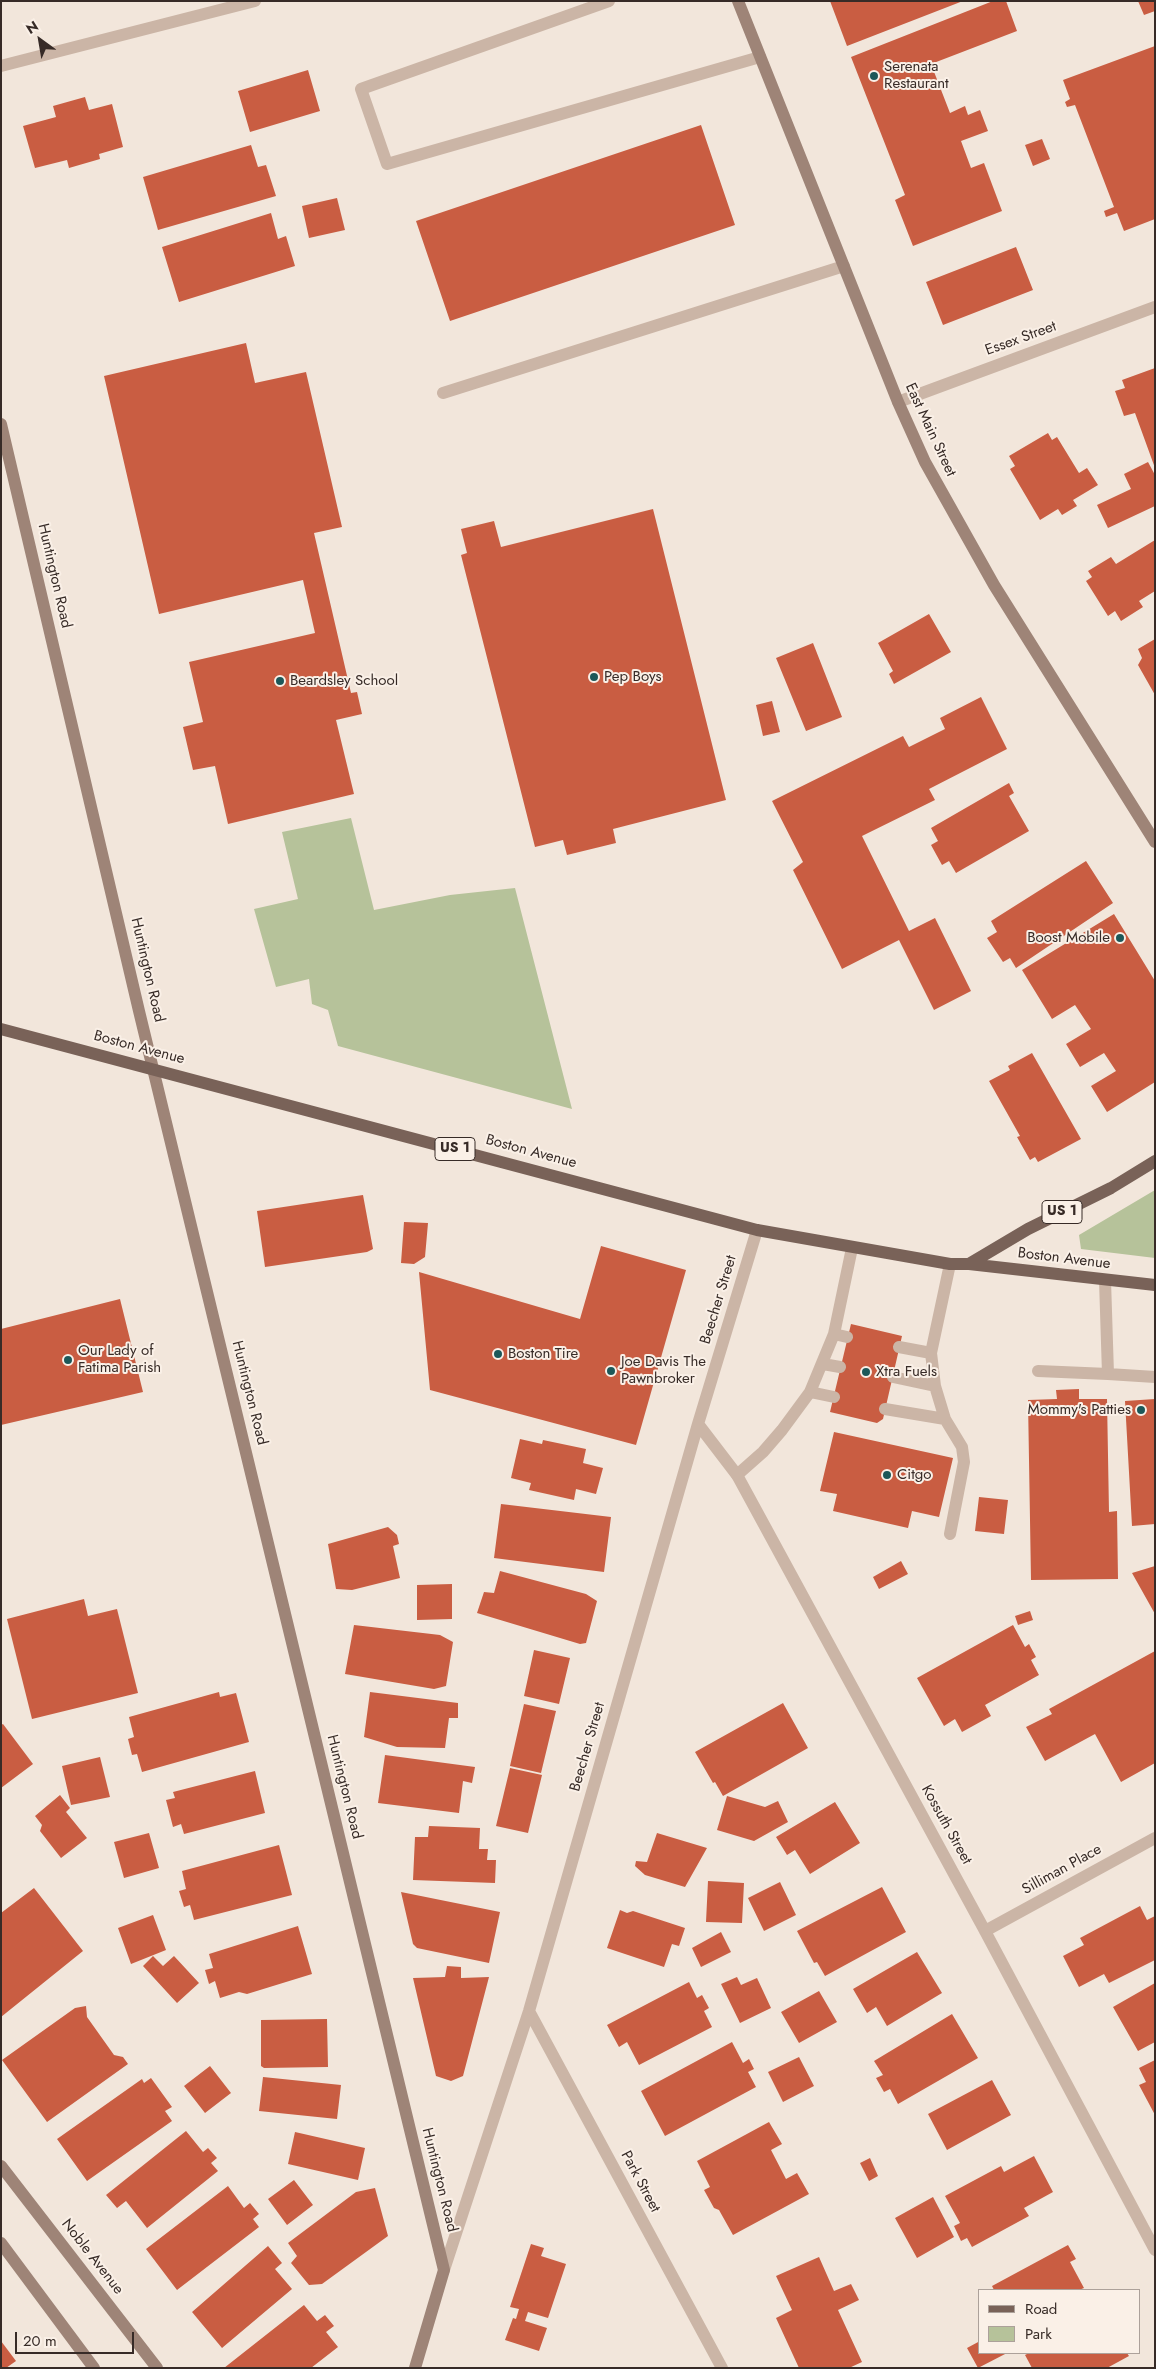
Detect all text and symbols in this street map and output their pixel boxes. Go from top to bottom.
north arrow [15,15,65,65]
text: N [22,16,42,39]
place label: Serenata Restaurant [884,58,949,93]
marker: Serenata Restaurant [868,70,880,82]
street label: Essex Street [983,318,1059,360]
street label: East Main Street [900,380,960,480]
street label: Huntington Road [33,522,75,630]
place label: Pep Boys [604,668,662,686]
marker: Pep Boys [588,671,600,683]
place label: Beardsley School [290,672,398,690]
marker: Beardsley School [274,675,286,687]
street label: Huntington Road [126,916,168,1024]
place label: Boost Mobile [1027,929,1110,947]
marker: Boost Mobile [1114,932,1126,944]
street label: Boston Avenue [92,1027,186,1069]
street label: Boston Avenue [484,1131,578,1173]
road number: US 1 [435,1138,475,1160]
road number: US 1 [1042,1200,1082,1224]
street label: Boston Avenue [1017,1244,1111,1274]
street label: Beecher Street [697,1253,741,1347]
street label: Huntington Road [227,1339,271,1447]
place label: Our Lady of Fatima Parish [78,1342,161,1377]
place label: Boston Tire [508,1345,578,1363]
marker: Boston Tire [492,1348,504,1360]
place label: Joe Davis The Pawnbroker [621,1353,706,1388]
marker: Our Lady of Fatima Parish [62,1354,74,1366]
place label: Xtra Fuels [876,1363,937,1381]
marker: Joe Davis The Pawnbroker [605,1365,617,1377]
marker: Xtra Fuels [860,1366,872,1378]
place label: Mommy's Patties [1028,1401,1131,1419]
marker: Mommy's Patties [1135,1404,1147,1416]
place label: Citgo [897,1466,932,1484]
marker: Citgo [881,1469,893,1481]
street label: Beecher Street [567,1700,609,1794]
street label: Huntington Road [322,1733,366,1841]
street label: Kossuth Street [917,1782,975,1868]
street label: Silliman Place [1019,1841,1105,1899]
street label: Huntington Road [417,2126,461,2234]
street label: Park Street [616,2148,664,2216]
street label: Noble Avenue [57,2216,127,2298]
legend [978,2289,1141,2354]
text: Road [1025,2298,1057,2320]
scale bar [18,2322,136,2354]
text: Park [1025,2323,1052,2345]
text: 20 m [23,2330,57,2352]

